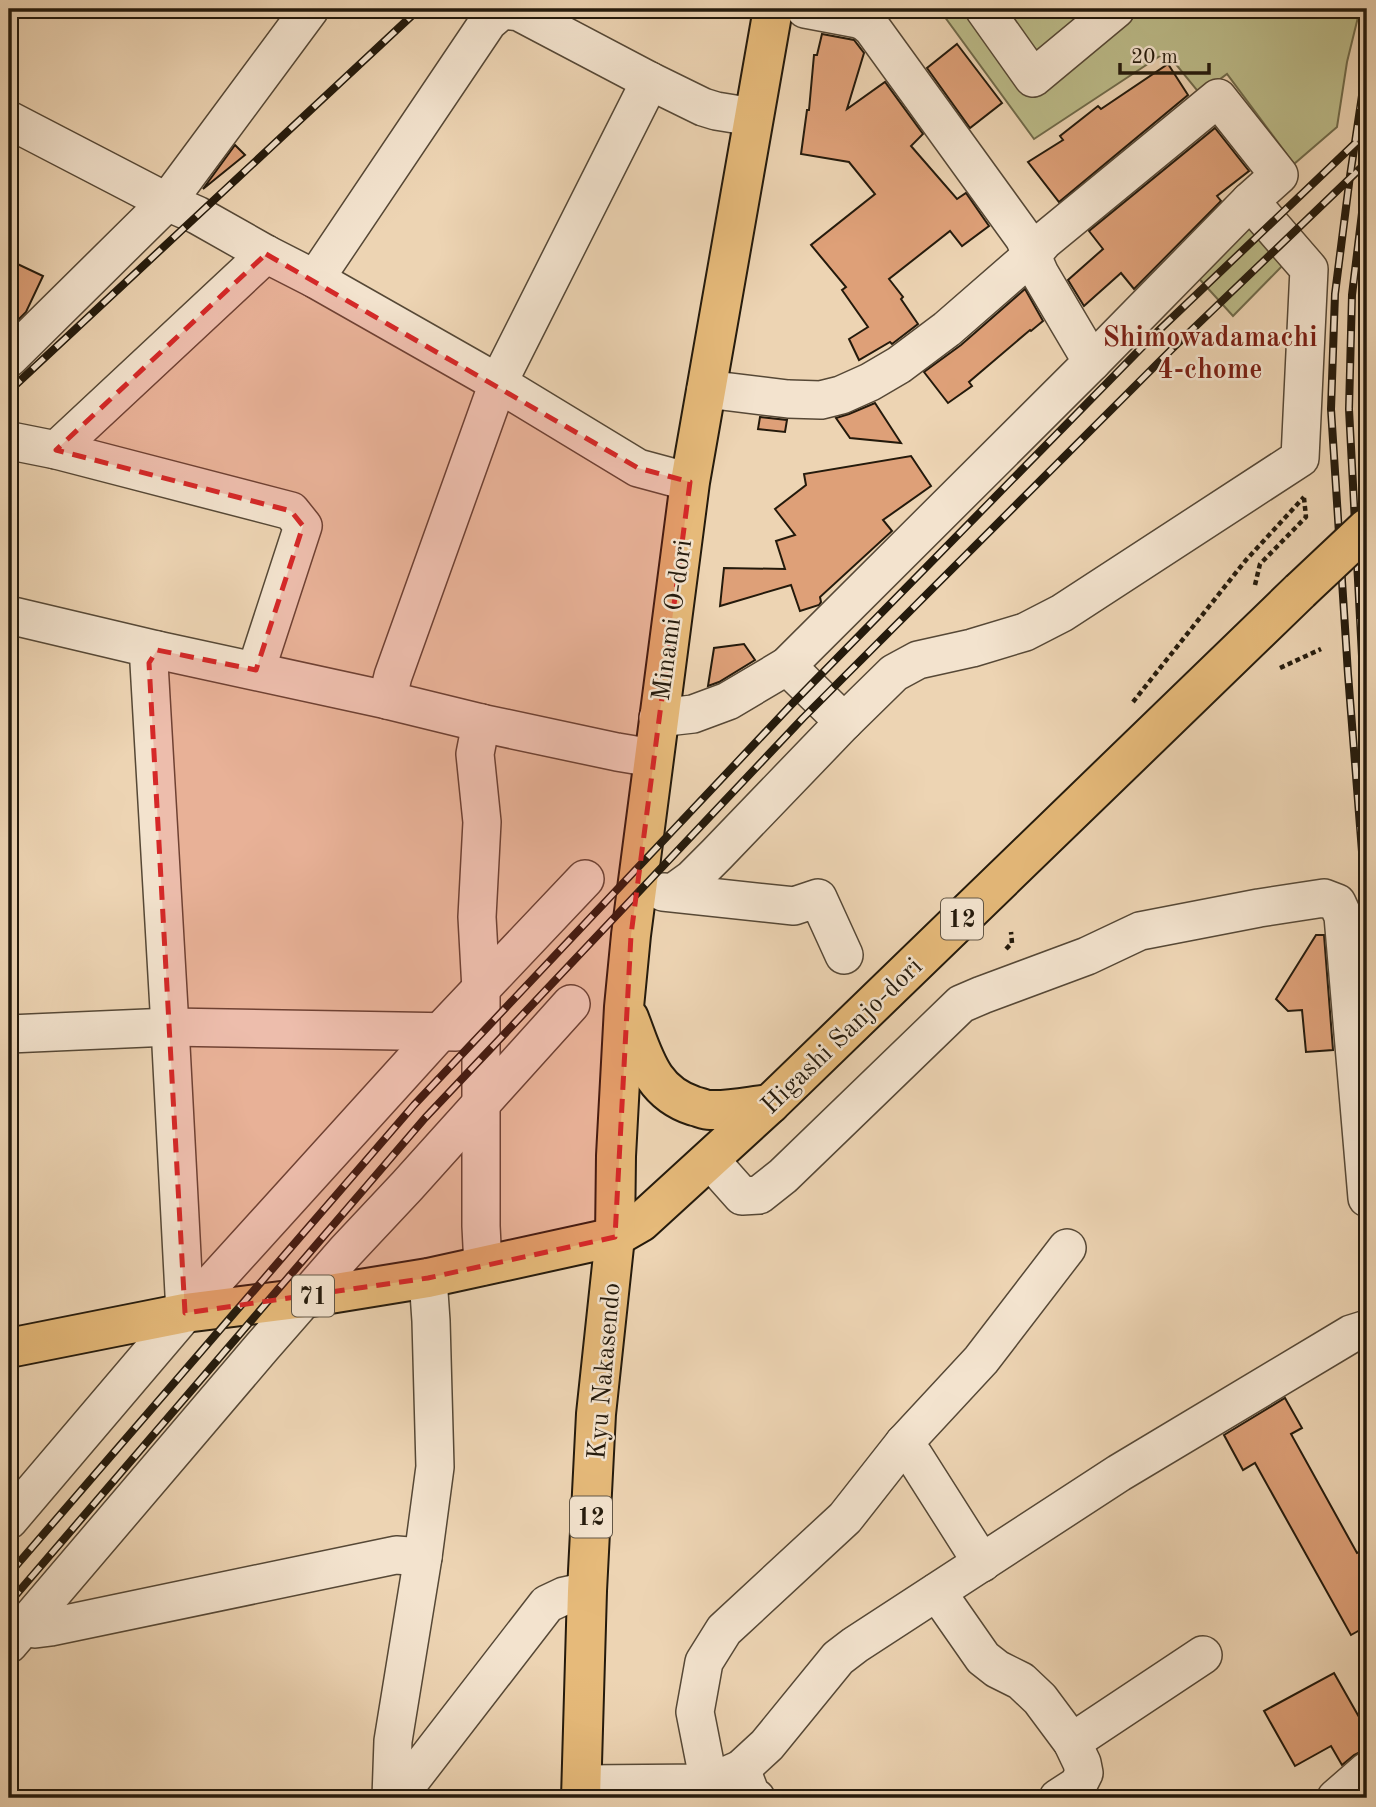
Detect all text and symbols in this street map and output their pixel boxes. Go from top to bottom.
scale bar [1120,32,1210,76]
text: 20 m [1131,47,1178,68]
district label: Shimowadamachi 4-chome [1102,325,1318,385]
street label: Minami O-dori [649,538,697,703]
road number: 12 [941,898,983,939]
street label: Higashi Sanjo-dori [757,953,928,1119]
road number: 71 [292,1276,334,1316]
street label: Kyu Nakasendo [584,1282,626,1461]
road number: 12 [570,1497,612,1538]

